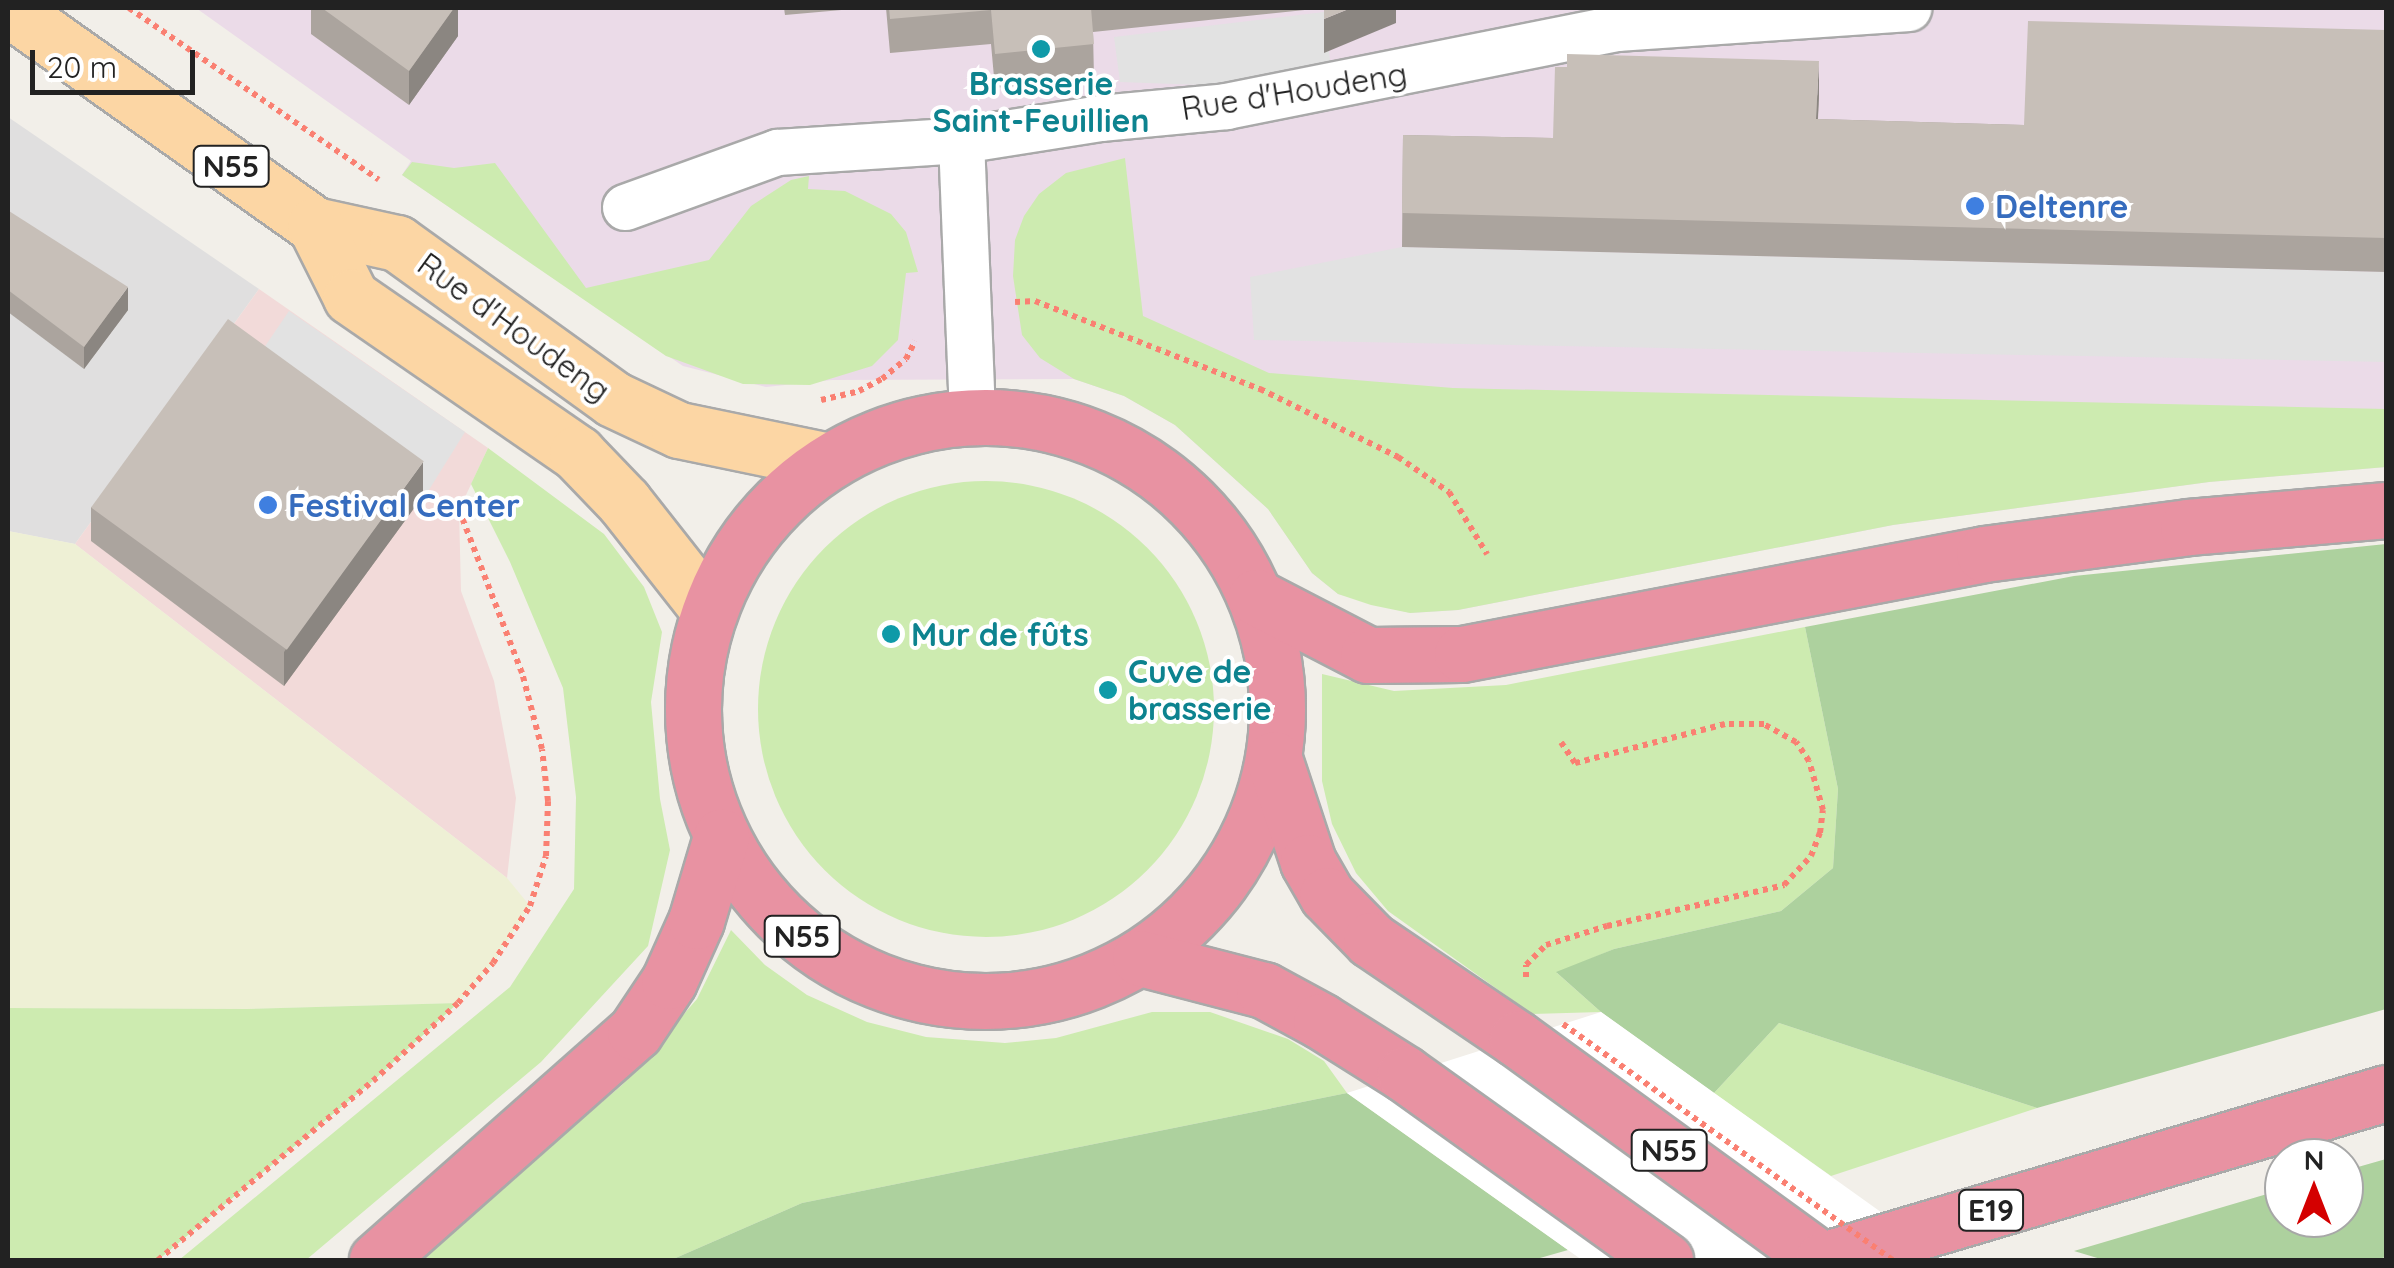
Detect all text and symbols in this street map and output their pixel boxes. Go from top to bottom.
scale bar [35,30,200,92]
marker: Brasserie Saint-Feuillien [1030,38,1052,60]
text: 20 m [47,48,117,86]
street label: Rue d'Houdeng [1178,54,1410,128]
place label: Brasserie Saint-Feuillien [932,65,1150,140]
road number: N55 [191,141,271,191]
place label: Deltenre [1995,187,2129,225]
marker: Deltenre [1964,195,1986,217]
street label: Rue d'Houdeng [410,244,618,410]
place label: Festival Center [288,486,520,524]
marker: Festival Center [257,494,279,516]
place label: Mur de fûts [911,615,1089,653]
marker: Mur de fûts [880,623,902,645]
place label: Cuve de brasserie [1128,653,1272,728]
marker: Cuve de brasserie [1097,679,1119,701]
road number: N55 [762,911,842,961]
road number: N55 [1629,1125,1709,1175]
north arrow [2264,1138,2364,1238]
text: N [2304,1142,2324,1177]
road number: E19 [1956,1185,2026,1235]

